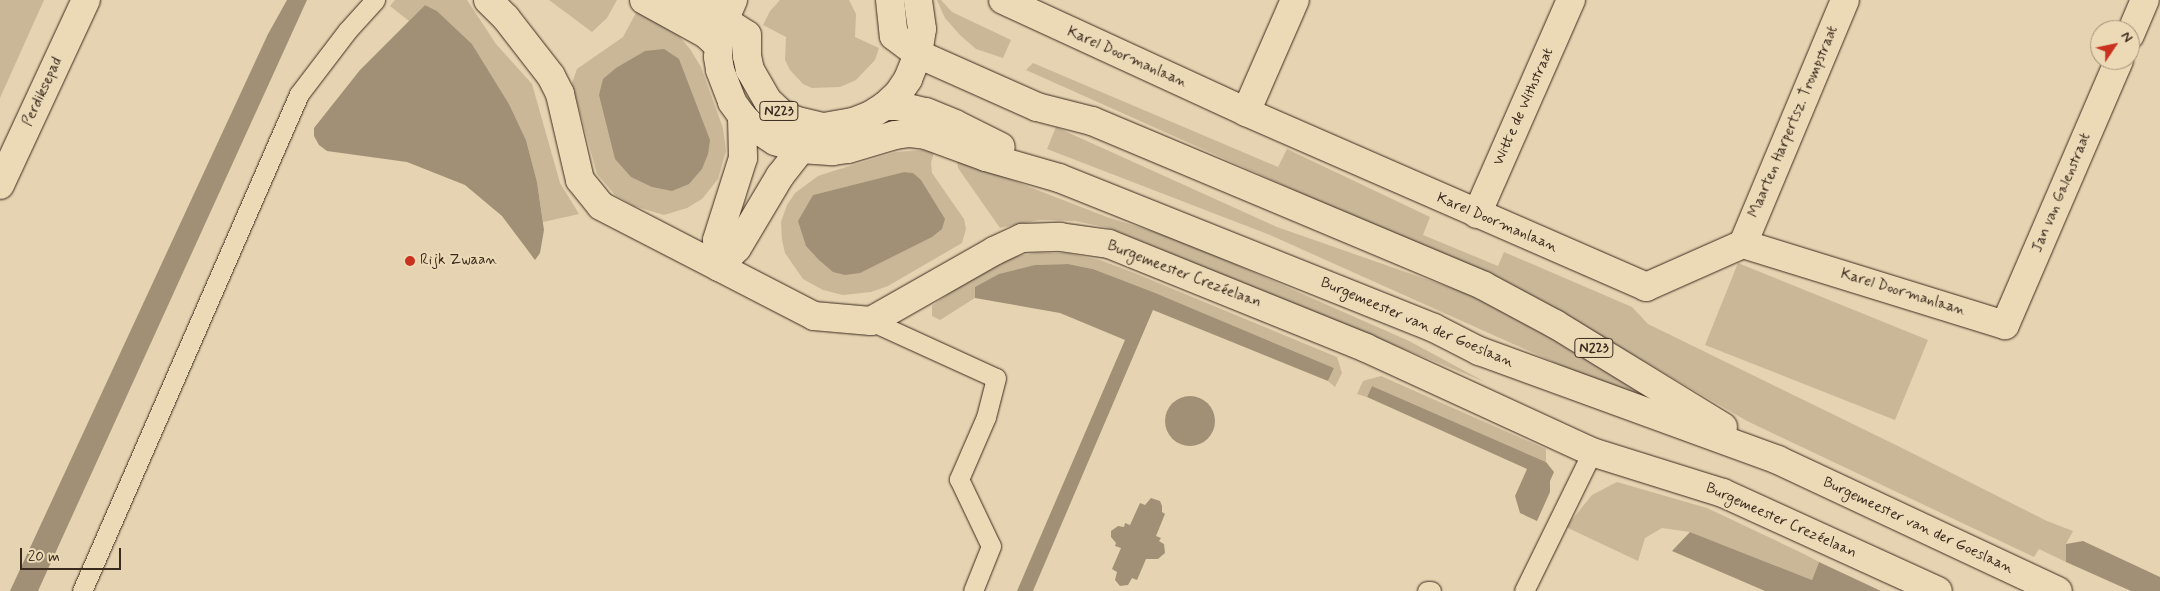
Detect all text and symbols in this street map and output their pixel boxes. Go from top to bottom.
north arrow [2090,20,2140,70]
street label: Karel Doormanlaan [1064,23,1190,93]
street label: Maarten Harpertsz. Trompstraat [1746,24,1842,220]
text: N [2117,28,2137,46]
street label: Witte de Withstraat [1490,45,1558,169]
street label: Perdiksepad [19,55,67,129]
road number: N223 [759,100,799,122]
street label: Jan van Galenstraat [2028,129,2096,257]
street label: Karel Doormanlaan [1434,189,1560,257]
street label: Burgemeester Crezéelaan [1104,237,1264,313]
place label: Rijk Zwaan [420,252,497,270]
marker: Rijk Zwaan [404,255,416,267]
street label: Karel Doormanlaan [1838,265,1968,321]
street label: Burgemeester van der Goeslaan [1321,276,1513,370]
road number: N223 [1574,336,1614,359]
street label: Burgemeester van der Goeslaan [1824,476,2012,576]
street label: Burgemeester Crezéelaan [1702,479,1860,563]
scale bar [22,538,124,570]
text: 20 m [28,547,60,567]

